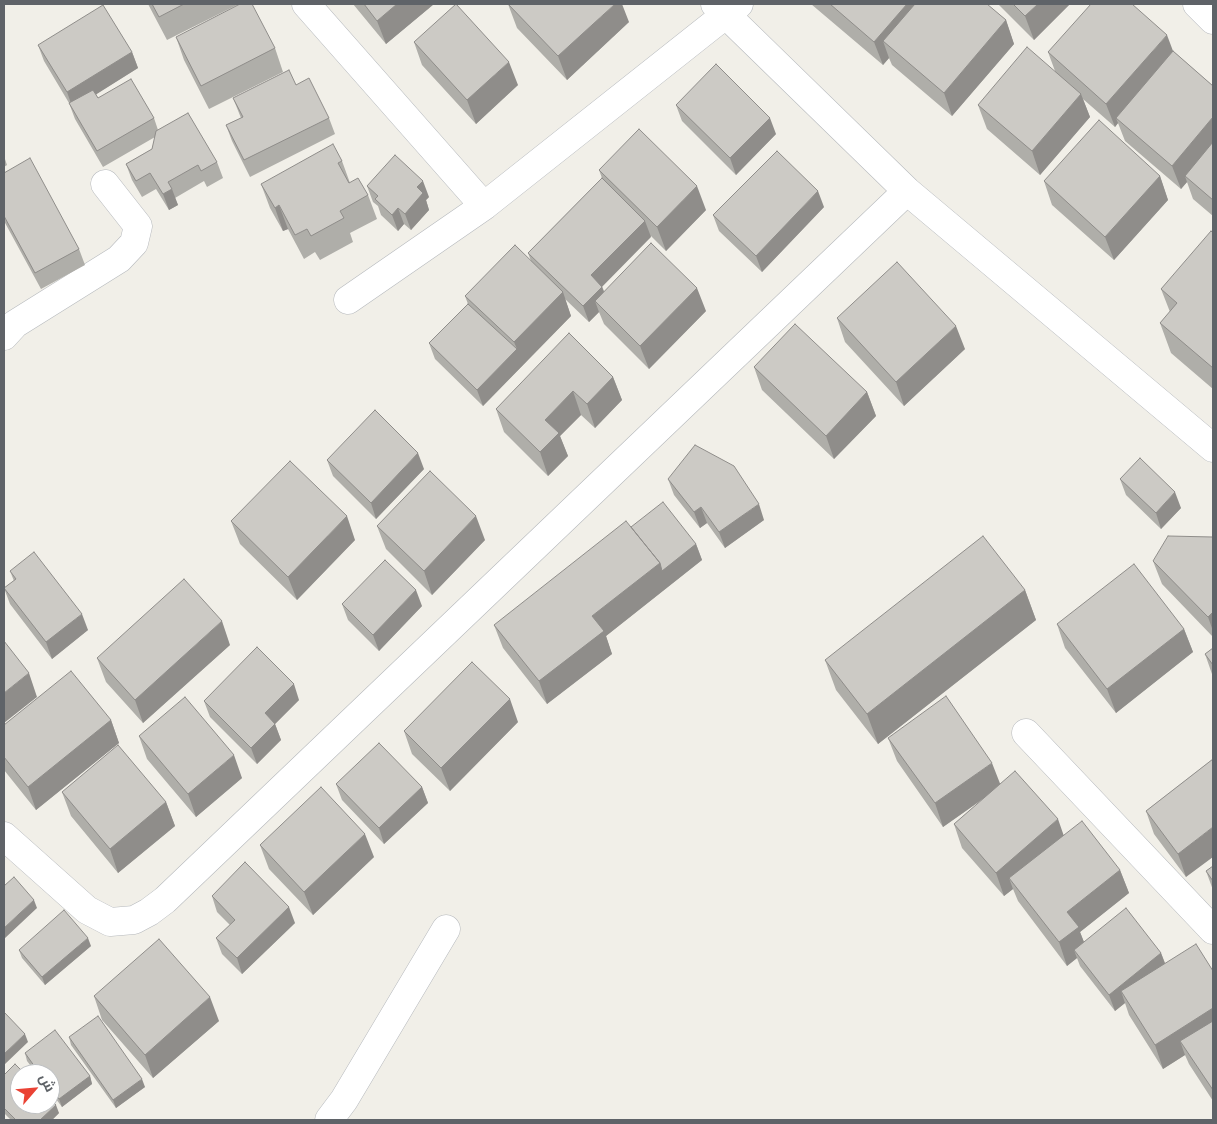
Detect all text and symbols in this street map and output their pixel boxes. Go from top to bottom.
north arrow [10,1064,60,1114]
text: ش [36,1071,60,1094]

